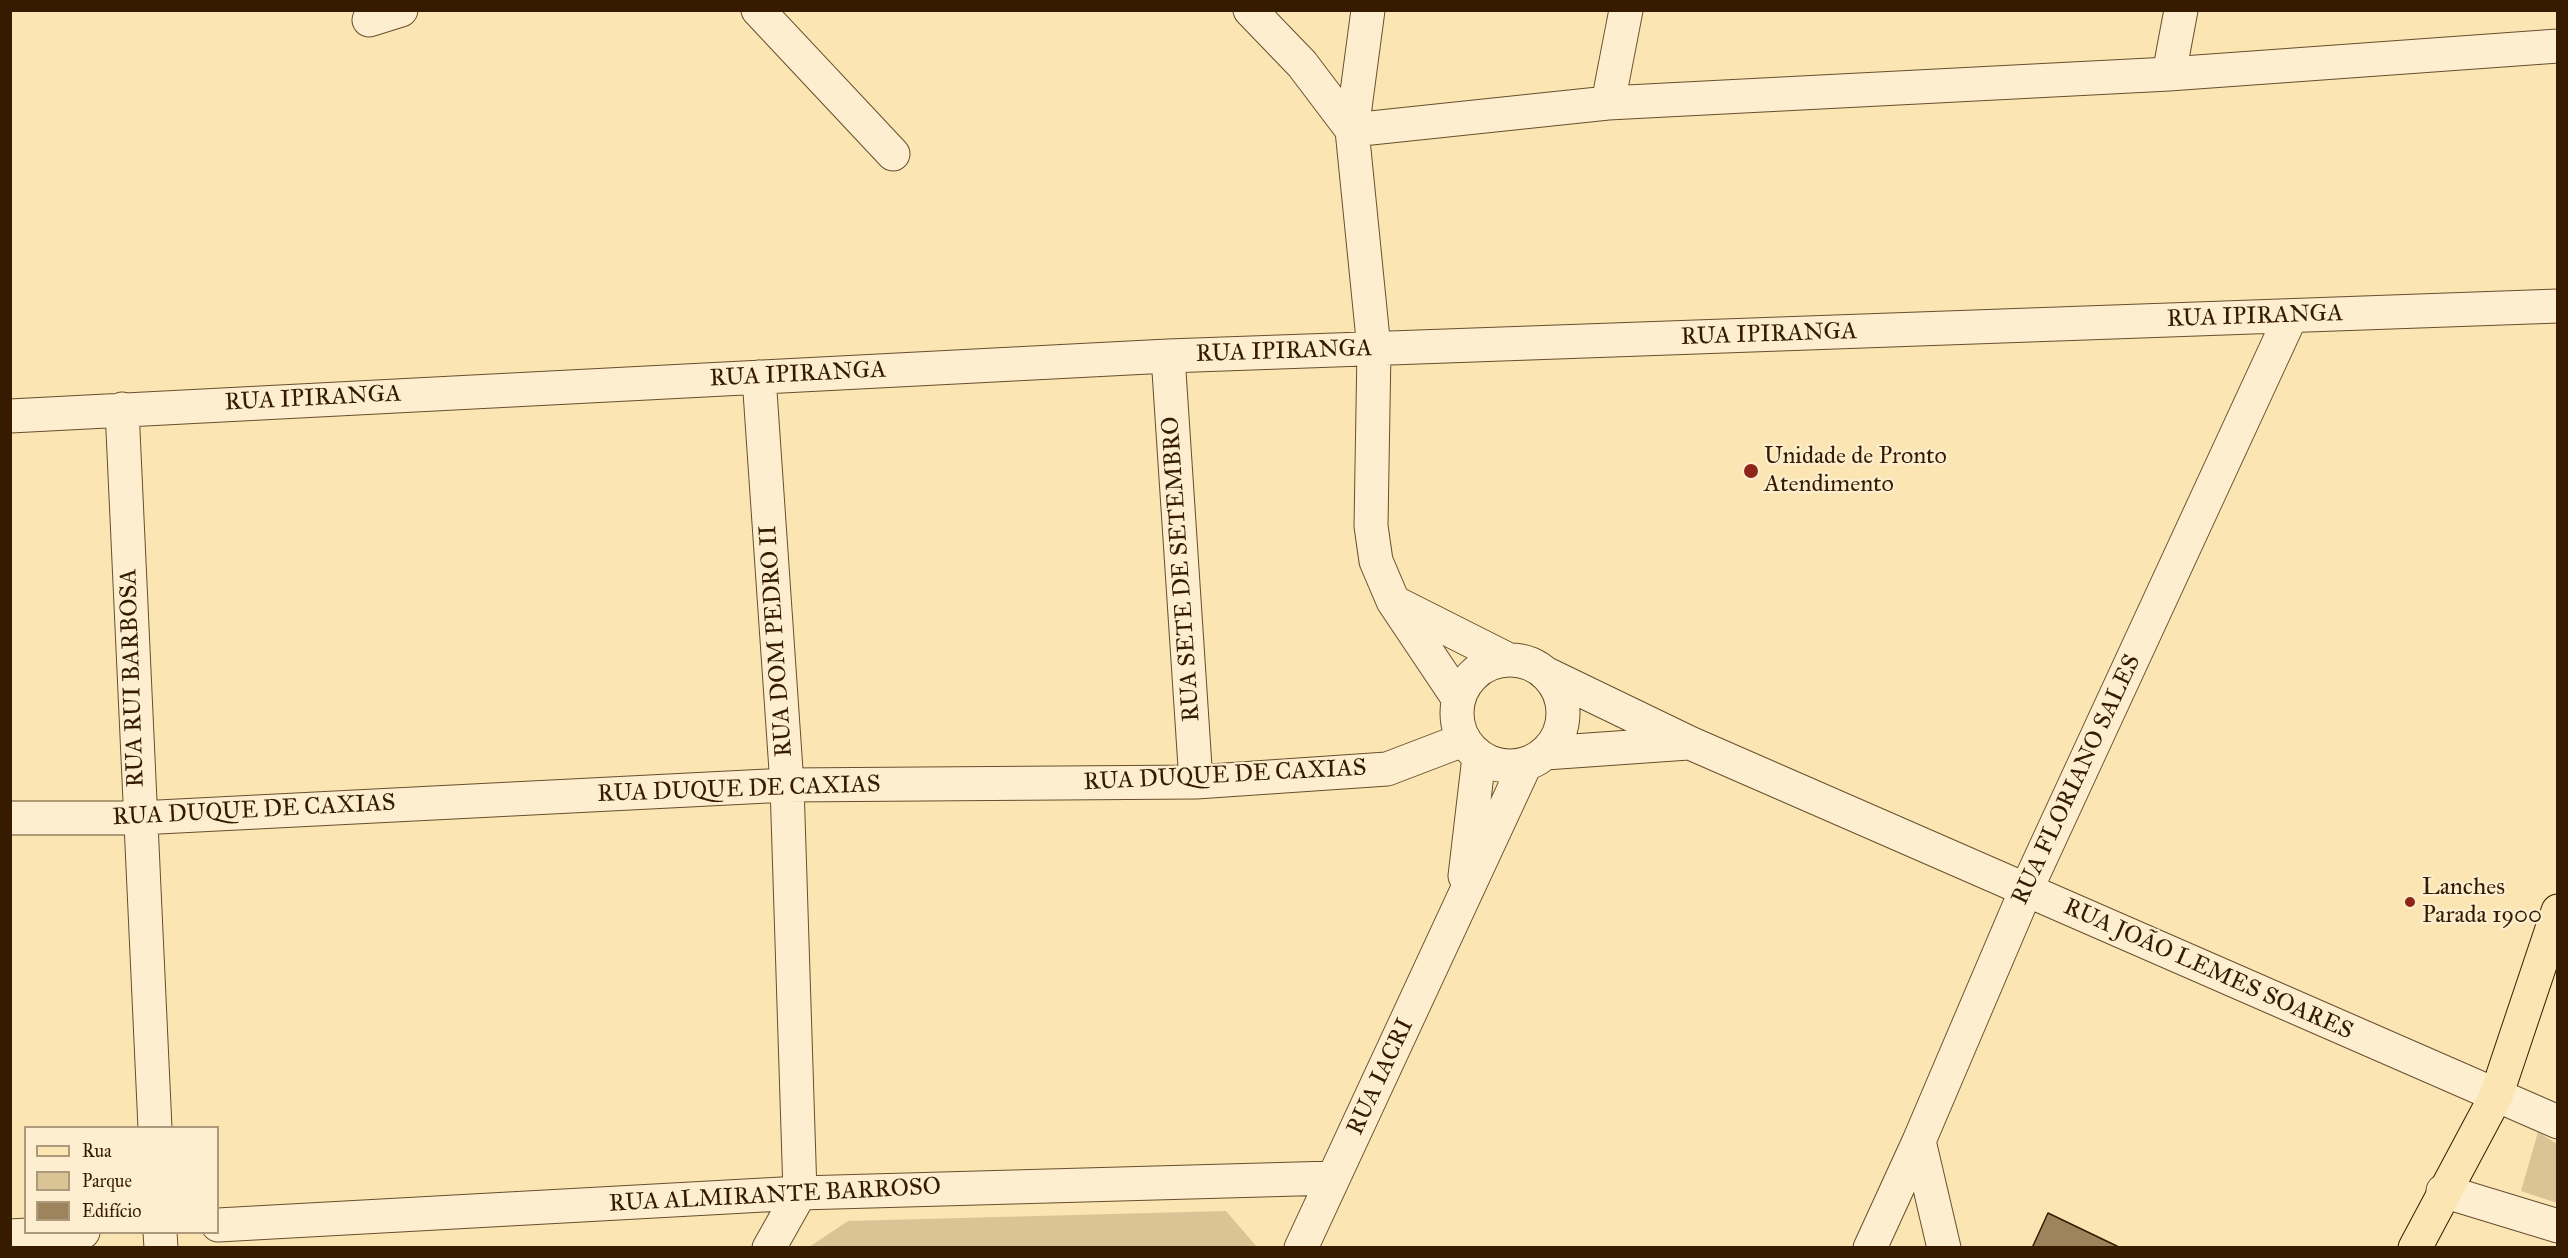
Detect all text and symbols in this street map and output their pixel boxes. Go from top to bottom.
street label: RUA IPIRANGA [2166,300,2344,334]
street label: RUA IPIRANGA [1680,318,1858,352]
street label: RUA IPIRANGA [1195,335,1373,369]
street label: RUA IPIRANGA [709,356,887,394]
street label: RUA IPIRANGA [224,380,402,418]
street label: RUA SETE DE SETEMBRO [1157,415,1207,723]
place label: Unidade de Pronto Atendimento [1764,443,1947,499]
marker: Unidade de Pronto Atendimento [1742,462,1760,480]
street label: RUA DOM PEDRO II [755,524,799,758]
street label: RUA RUI BARBOSA [115,568,151,788]
street label: RUA FLORIANO SALES [2006,650,2148,910]
street label: RUA DUQUE DE CAXIAS [1083,754,1367,798]
street label: RUA DUQUE DE CAXIAS [597,771,881,809]
street label: RUA DUQUE DE CAXIAS [112,789,396,833]
place label: Lanches Parada 1900 [2422,874,2542,930]
street label: RUA JOÃO LEMES SOARES [2059,893,2357,1047]
marker: Lanches Parada 1900 [2403,895,2417,909]
street label: RUA IACRI [1342,1014,1420,1140]
legend [24,1126,219,1234]
text: Rua [82,1140,112,1162]
text: Parque [82,1170,132,1192]
street label: RUA ALMIRANTE BARROSO [608,1173,942,1219]
text: Edifício [82,1200,141,1222]

